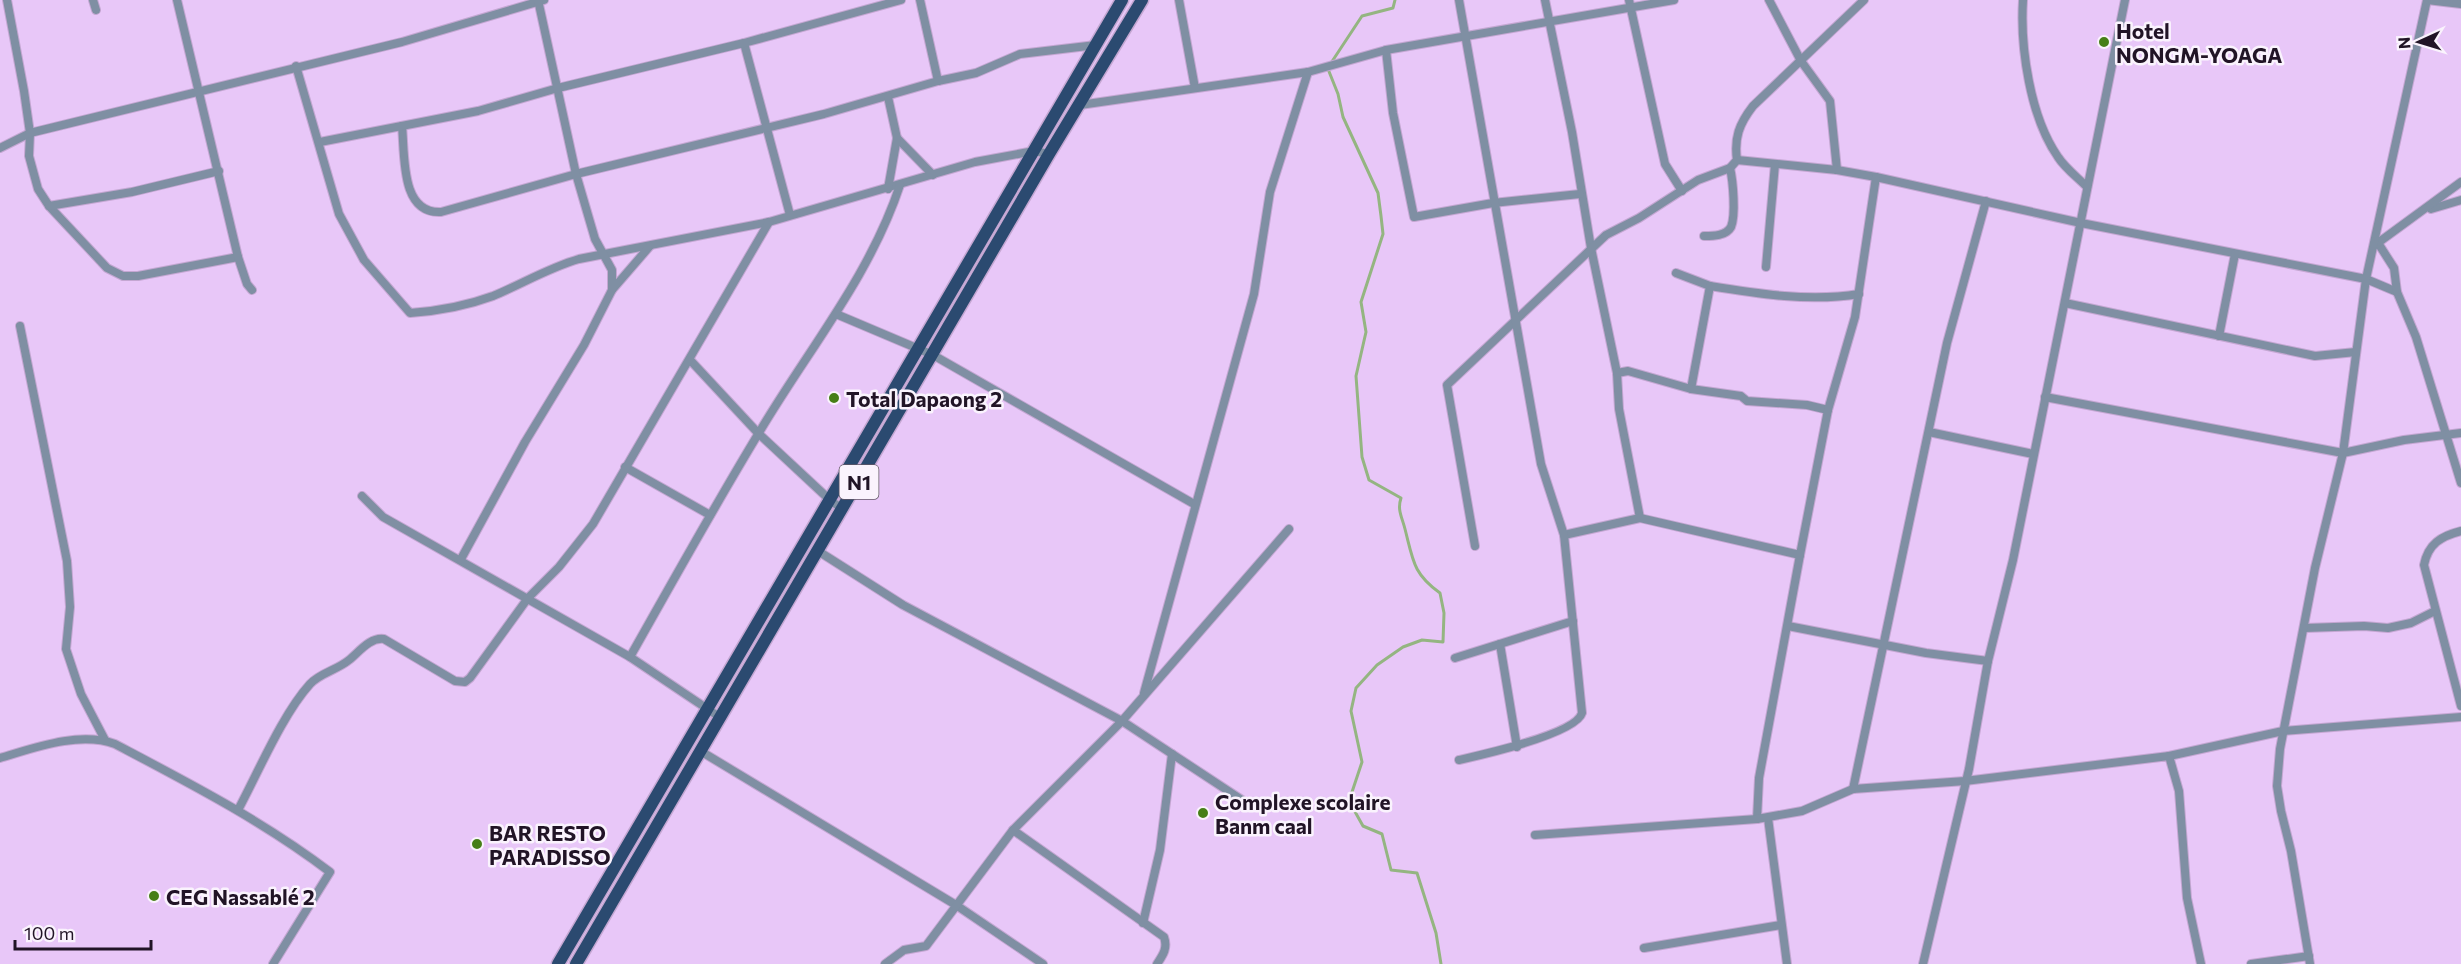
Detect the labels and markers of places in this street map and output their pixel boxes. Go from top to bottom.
place label: Hotel NONGM-YOAGA [2116,18,2282,67]
marker: Hotel NONGM-YOAGA [2097,35,2111,49]
place label: Total Dapaong 2 [846,386,1002,411]
marker: Total Dapaong 2 [827,391,841,405]
place label: Complexe scolaire Banm caal [1215,789,1390,838]
marker: Complexe scolaire Banm caal [1196,806,1210,820]
place label: BAR RESTO PARADISSO [489,820,610,869]
marker: BAR RESTO PARADISSO [470,837,484,851]
place label: CEG Nassablé 2 [166,884,315,909]
marker: CEG Nassablé 2 [147,889,161,903]

